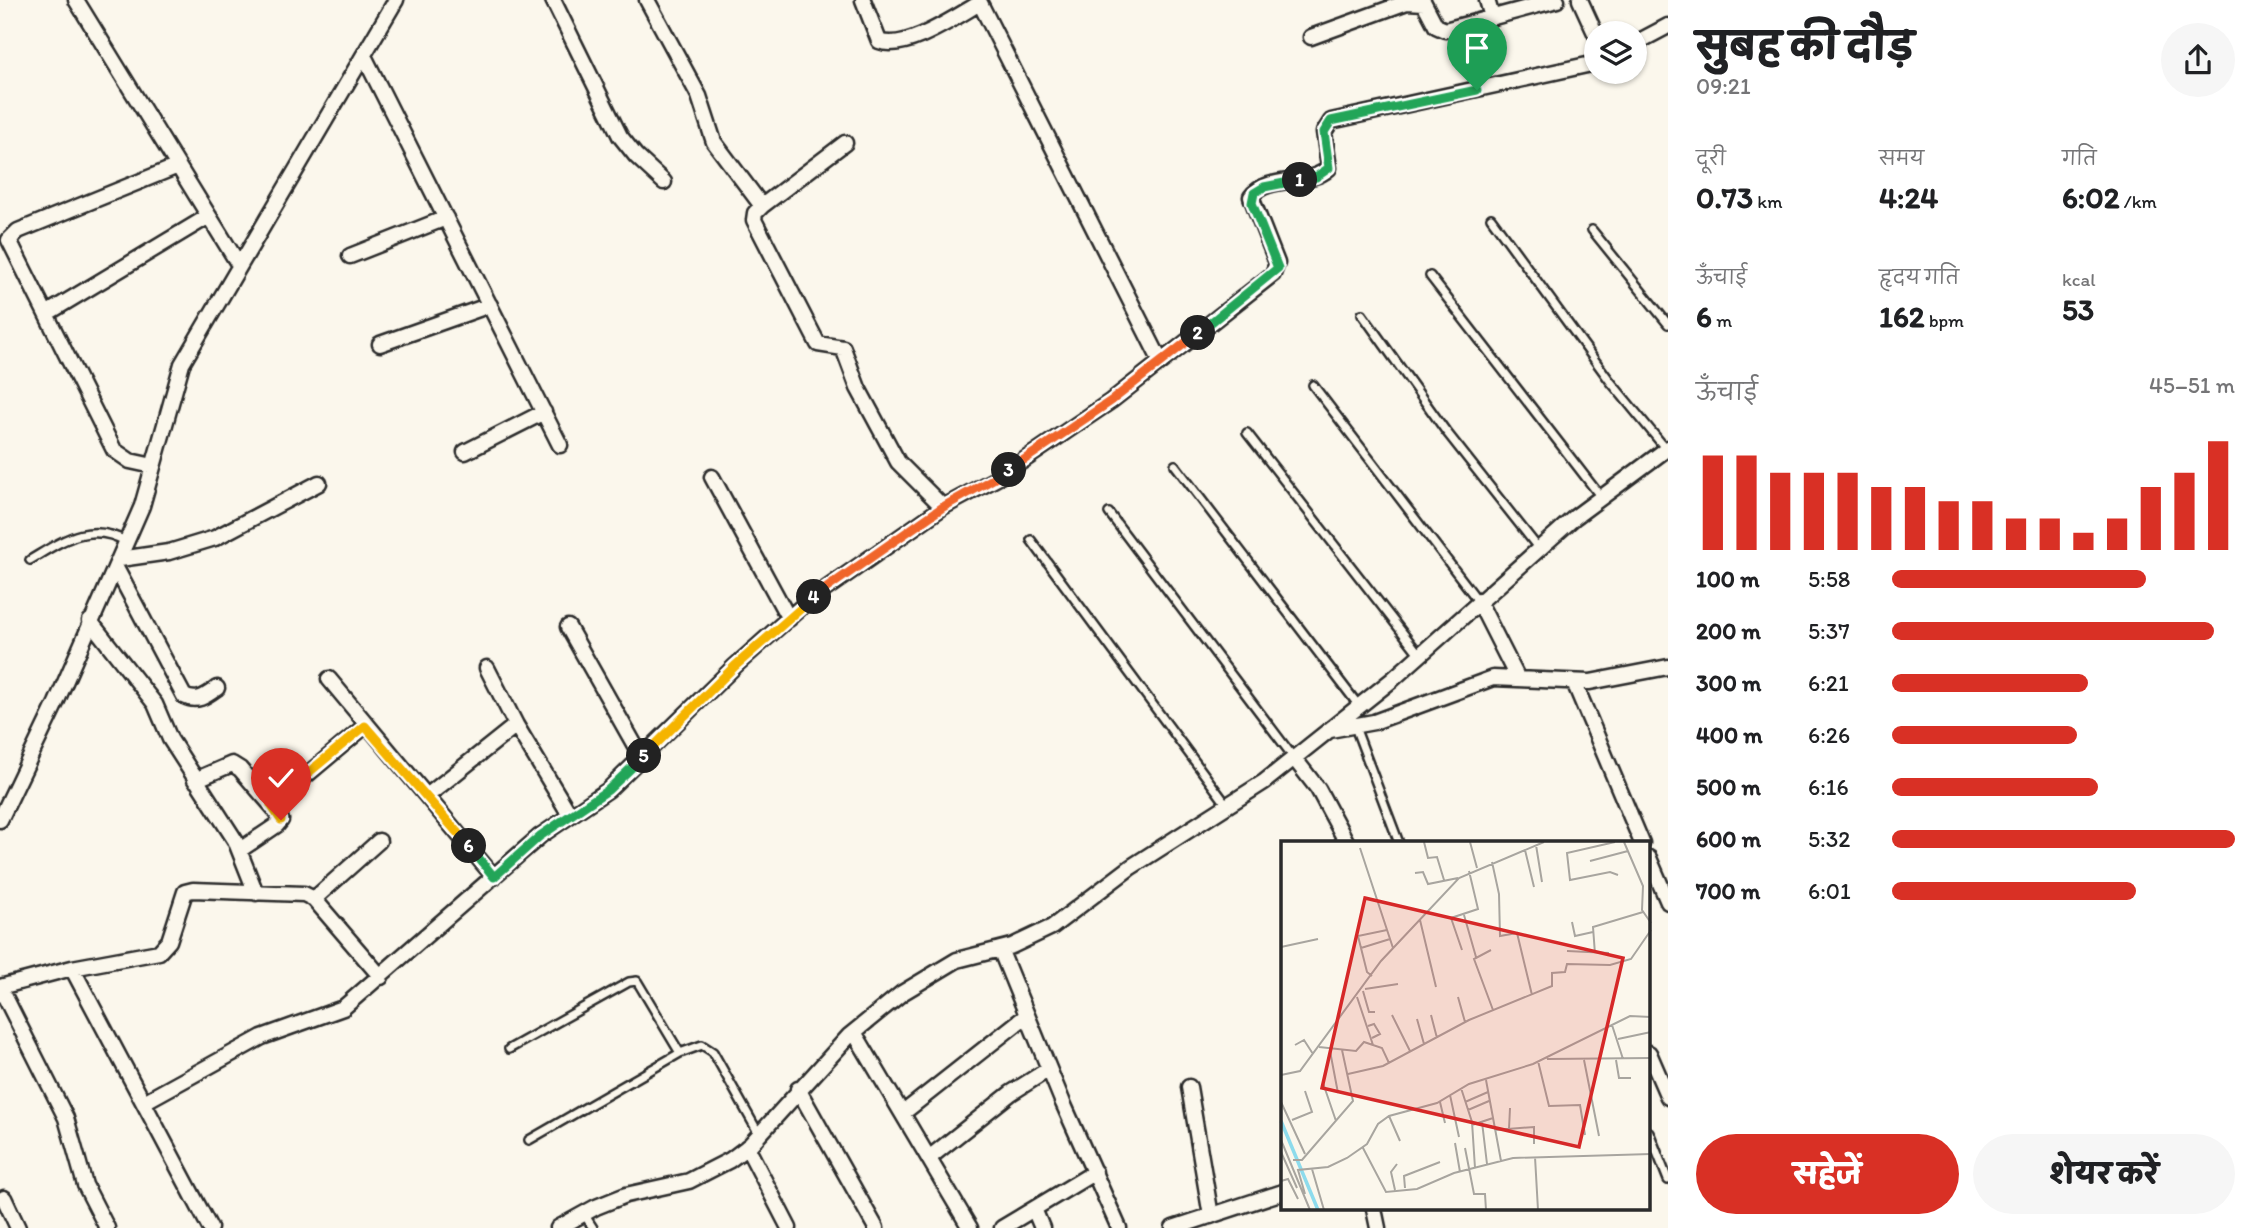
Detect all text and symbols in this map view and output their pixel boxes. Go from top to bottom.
pin [1447,18,1507,90]
map controls [1584,21,1647,84]
button: layers [1584,21,1647,84]
text: सुबह की दौड़ [1696,23,1914,69]
button: share [2161,23,2235,97]
icon: arrive [1458,29,1496,67]
text: 09:21 [1696,72,1751,100]
text: दूरी [1696,147,1726,170]
text: समय [1879,147,1924,170]
text: गति [2062,147,2097,170]
pin: 1 [1282,162,1318,198]
text: 1 [1295,168,1304,191]
text: 0.73 [1696,179,1753,216]
text: 4:24 [1879,179,1938,216]
text: 6:02 [2062,179,2119,216]
text: km [1753,190,1783,213]
text: /km [2119,190,2157,213]
text: ऊँचाई [1696,266,1747,289]
text: हृदय गति [1879,266,1959,289]
text: kcal [2062,268,2096,291]
text: 53 [2062,291,2094,328]
text: 6 [1696,298,1712,335]
text: 162 [1879,298,1925,335]
text: m [1712,309,1732,332]
text: bpm [1925,309,1964,332]
pin: 2 [1180,316,1216,350]
text: 2 [1193,321,1203,344]
text: 45–51 m [2149,371,2235,399]
text: ऊँचाई [1696,378,1758,406]
pin: 3 [992,452,1026,488]
text: 3 [1003,458,1014,481]
text: 100 m [1696,565,1760,593]
text: 5:58 [1808,565,1850,593]
pin: 4 [796,580,832,614]
text: 4 [808,585,819,608]
text: 200 m [1696,617,1761,645]
text: 5:37 [1808,617,1850,645]
text: 300 m [1696,669,1761,697]
text: 6:21 [1808,669,1849,697]
text: 400 m [1696,721,1763,749]
text: 6:26 [1808,721,1850,749]
pin: 5 [626,738,662,774]
text: 5 [639,744,648,767]
pin [251,748,311,820]
icon: check [262,759,300,797]
text: 500 m [1696,773,1761,801]
text: 6:16 [1808,773,1849,801]
text: 600 m [1696,825,1761,853]
text: 5:32 [1808,825,1850,853]
pin: 6 [452,828,486,864]
text: 6 [463,834,474,857]
inset map [1281,841,1650,1210]
text: 700 m [1696,877,1760,905]
text: 6:01 [1808,877,1851,905]
button: सहेजें [1696,1134,1959,1214]
button: शेयर करें [1973,1134,2235,1214]

